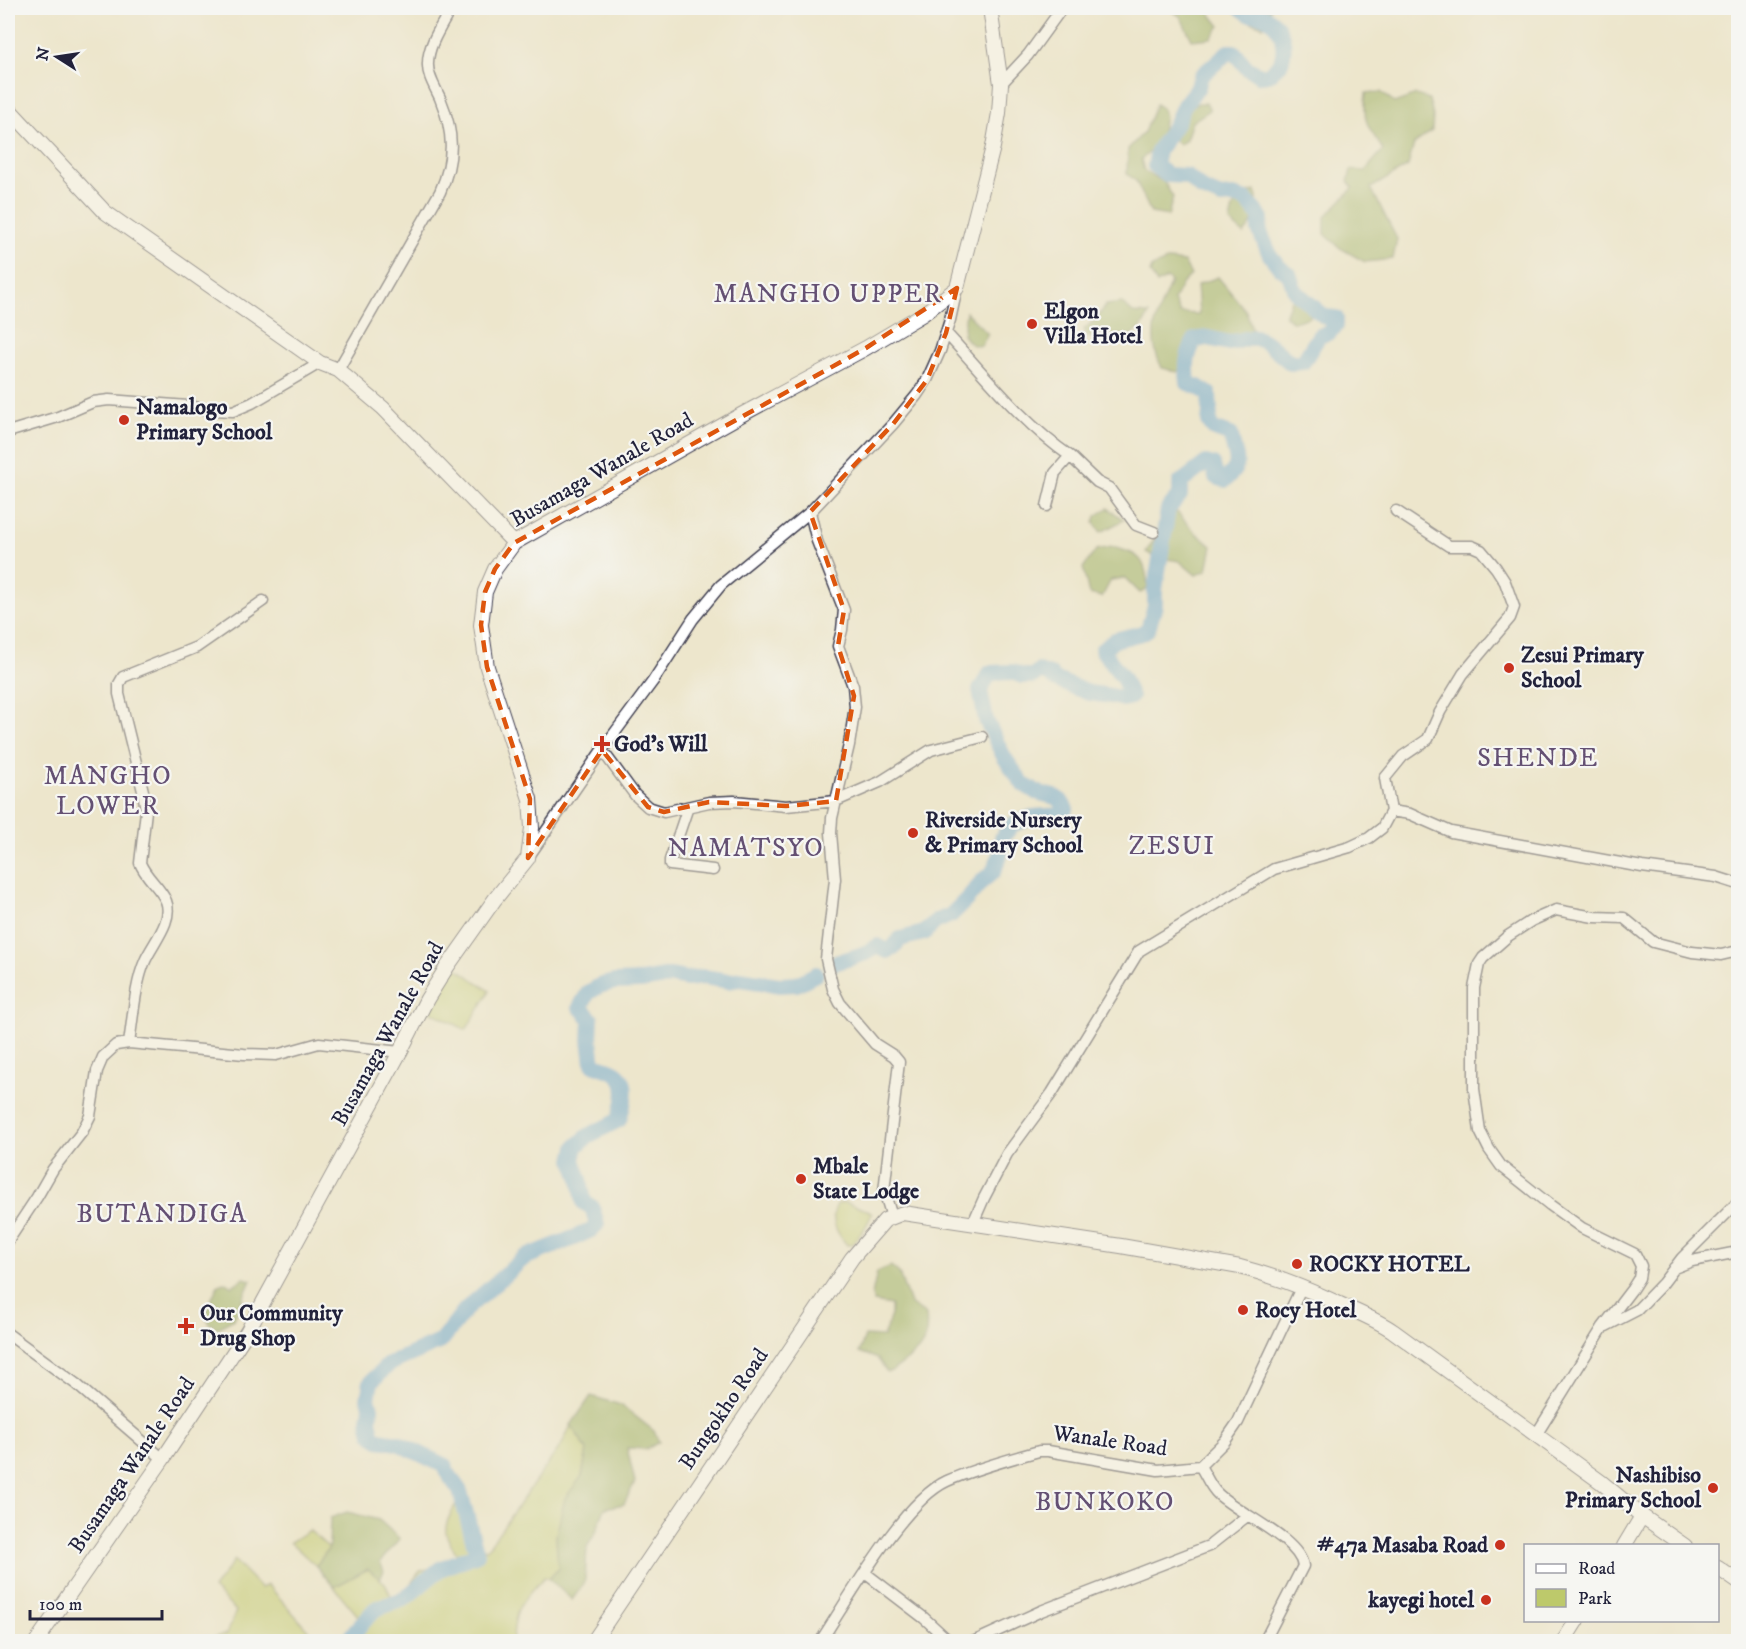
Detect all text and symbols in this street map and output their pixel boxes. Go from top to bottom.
north arrow [27,27,87,87]
text: N [32,46,54,63]
district label: MANGHO UPPER [713,278,943,311]
place label: Elgon Villa Hotel [1043,298,1143,350]
marker: Elgon Villa Hotel [1025,317,1039,331]
place label: Namalogo Primary School [136,394,273,446]
street label: Busamaga Wanale Road [506,407,698,533]
marker: Namalogo Primary School [117,413,131,427]
place label: Zesui Primary School [1521,642,1644,694]
marker: Zesui Primary School [1502,661,1516,675]
place label: God's Will [614,731,708,758]
marker: God's Will [595,737,609,751]
district label: SHENDE [1477,742,1599,775]
district label: MANGHO LOWER [44,760,172,823]
place label: Riverside Nursery & Primary School [925,807,1083,859]
marker: Riverside Nursery & Primary School [906,826,920,840]
district label: ZESUI [1128,830,1216,863]
district label: NAMATSYO [668,832,824,865]
street label: Busamaga Wanale Road [326,937,450,1131]
place label: Mbale State Lodge [813,1153,919,1205]
marker: Mbale State Lodge [794,1172,808,1186]
district label: BUTANDIGA [76,1198,248,1231]
place label: ROCKY HOTEL [1309,1251,1470,1278]
marker: ROCKY HOTEL [1290,1257,1304,1271]
place label: Rocy Hotel [1255,1297,1357,1324]
place label: Our Community Drug Shop [200,1300,343,1352]
marker: Rocy Hotel [1236,1303,1250,1317]
marker: Our Community Drug Shop [177,1317,195,1335]
street label: Bungokho Road [673,1343,775,1475]
street label: Busamaga Wanale Road [63,1372,201,1558]
street label: Wanale Road [1050,1419,1169,1462]
place label: Nashibiso Primary School [1565,1462,1701,1514]
marker: Nashibiso Primary School [1706,1481,1720,1495]
district label: BUNKOKO [1035,1486,1175,1519]
place label: #47a Masaba Road [1317,1532,1489,1559]
marker: #47a Masaba Road [1493,1538,1507,1552]
legend [1524,1544,1719,1622]
text: Road [1578,1558,1615,1580]
scale bar [30,1583,162,1621]
place label: kayegi hotel [1367,1587,1474,1614]
text: Park [1578,1588,1612,1610]
marker: kayegi hotel [1479,1593,1493,1607]
text: 100 m [39,1594,82,1616]

